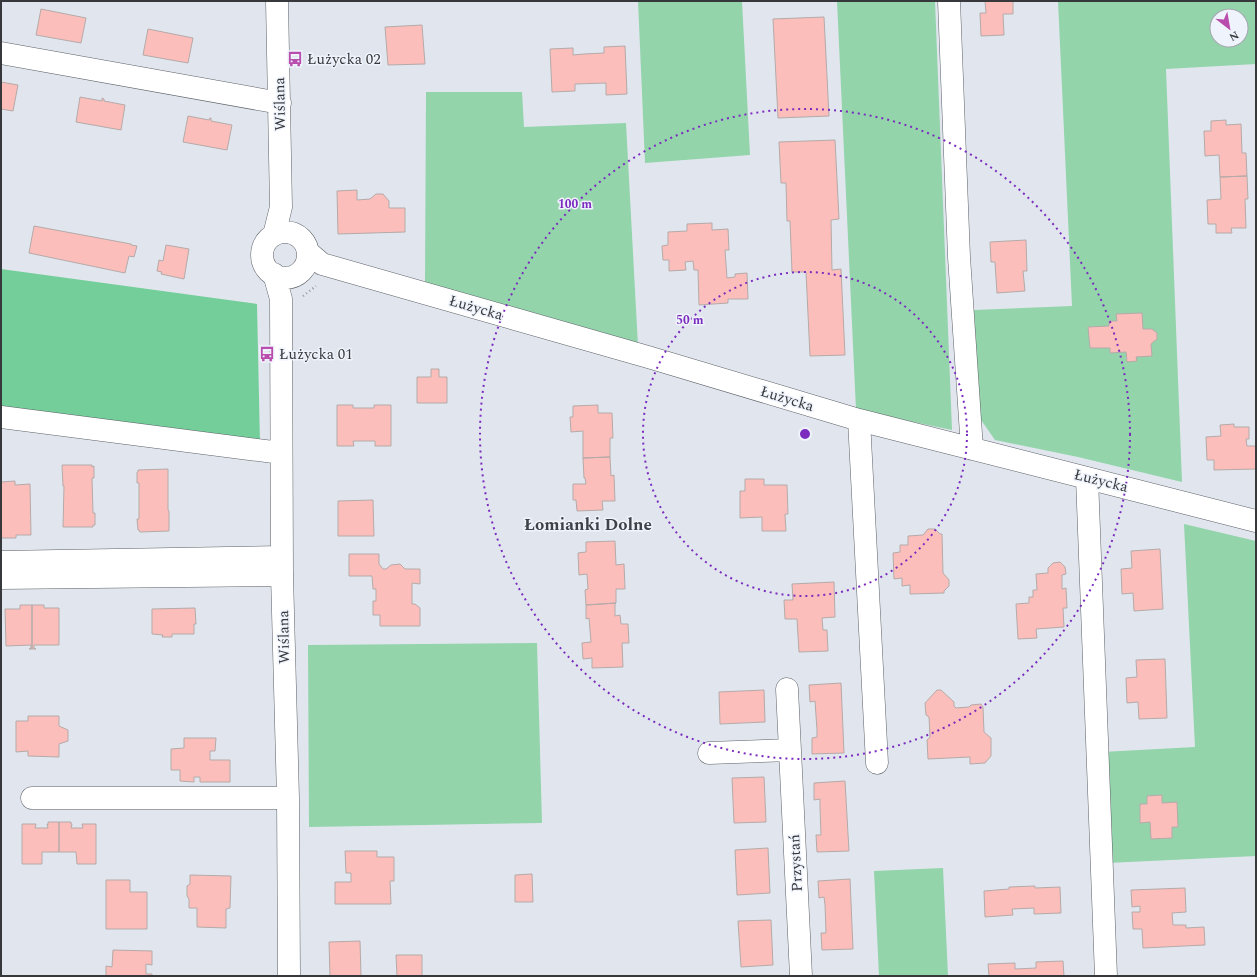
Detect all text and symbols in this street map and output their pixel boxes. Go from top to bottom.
north arrow [1209,8,1249,48]
text: N [1226,27,1242,46]
place label: Łużycka 02 [307,48,381,71]
bus stop icon: Łużycka 02 [286,50,304,68]
street label: Wiślana [268,76,292,131]
text: 100 m [558,195,592,214]
street label: Łużycka [446,289,506,327]
text: 50 m [676,311,704,330]
place label: Łużycka 01 [279,343,353,366]
bus stop icon: Łużycka 01 [258,345,276,363]
street label: Łużycka [757,380,817,418]
centre of rings [798,427,812,441]
street label: Łużycka [1072,463,1131,499]
district label: Łomianki Dolne [524,512,652,538]
street label: Wiślana [272,609,296,664]
street label: Przystań [783,833,809,892]

